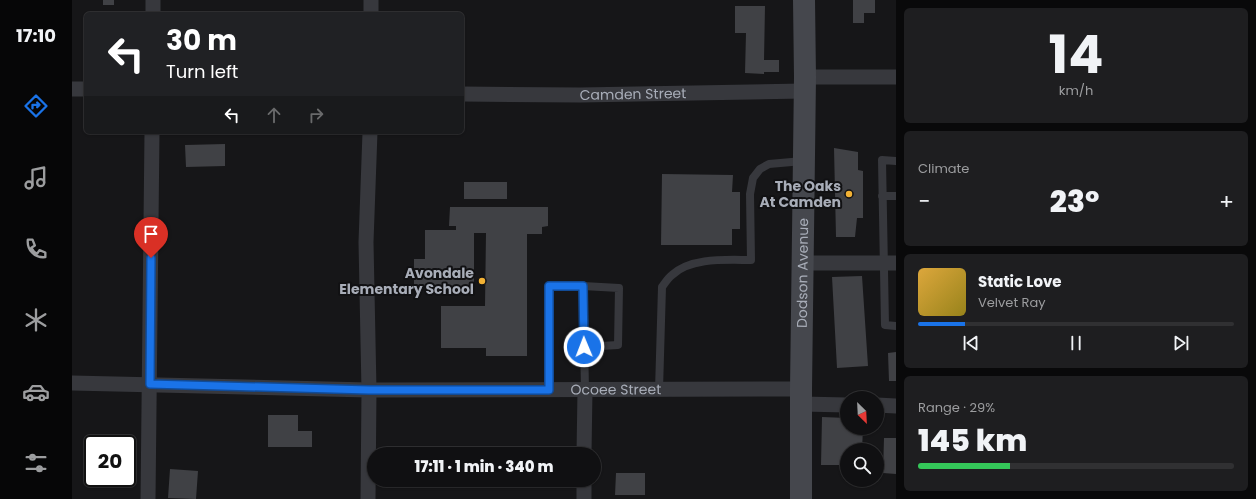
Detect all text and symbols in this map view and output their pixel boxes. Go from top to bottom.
text: 14 [1049,18,1103,91]
text: 30 m [166,21,237,60]
text: 17:10 [16,23,56,48]
icon: left [100,28,152,80]
text: Turn left [166,59,238,84]
text: km/h [1059,81,1093,100]
street label: Camden Street [580,83,686,105]
icon: directions [22,92,50,120]
icon: left [221,104,243,126]
icon: ahead [263,104,285,126]
icon: right [305,104,327,126]
text: Climate [918,159,969,178]
icon: music [22,164,50,192]
place label: The Oaks At Camden [759,176,841,212]
text: 23° [1050,180,1099,223]
text: − [918,186,930,217]
text: + [1219,186,1234,217]
marker: The Oaks At Camden [844,189,854,199]
pin [134,217,168,258]
street label: Dodson Avenue [792,218,813,328]
icon: arrive [140,223,162,245]
icon: phone [22,235,50,263]
place label: Avondale Elementary School [339,263,474,299]
text: Static Love [978,271,1062,292]
marker: Avondale Elementary School [477,276,487,286]
text: Velvet Ray [978,293,1046,312]
icon: climate [22,306,50,334]
position arrow [563,326,605,368]
icon: previous [960,332,982,354]
icon: pause [1065,332,1087,354]
icon: next [1170,332,1192,354]
icon: car [22,378,50,406]
street label: Ocoee Street [571,379,661,400]
north arrow [840,391,884,435]
map controls [840,391,884,487]
text: Range · 29% [918,398,995,417]
text: 145 km [918,419,1027,462]
speed limit sign: 20 [84,435,136,487]
button: search [840,443,884,487]
icon: filters [22,449,50,477]
text: 17:11 · 1 min · 340 m [415,456,553,477]

